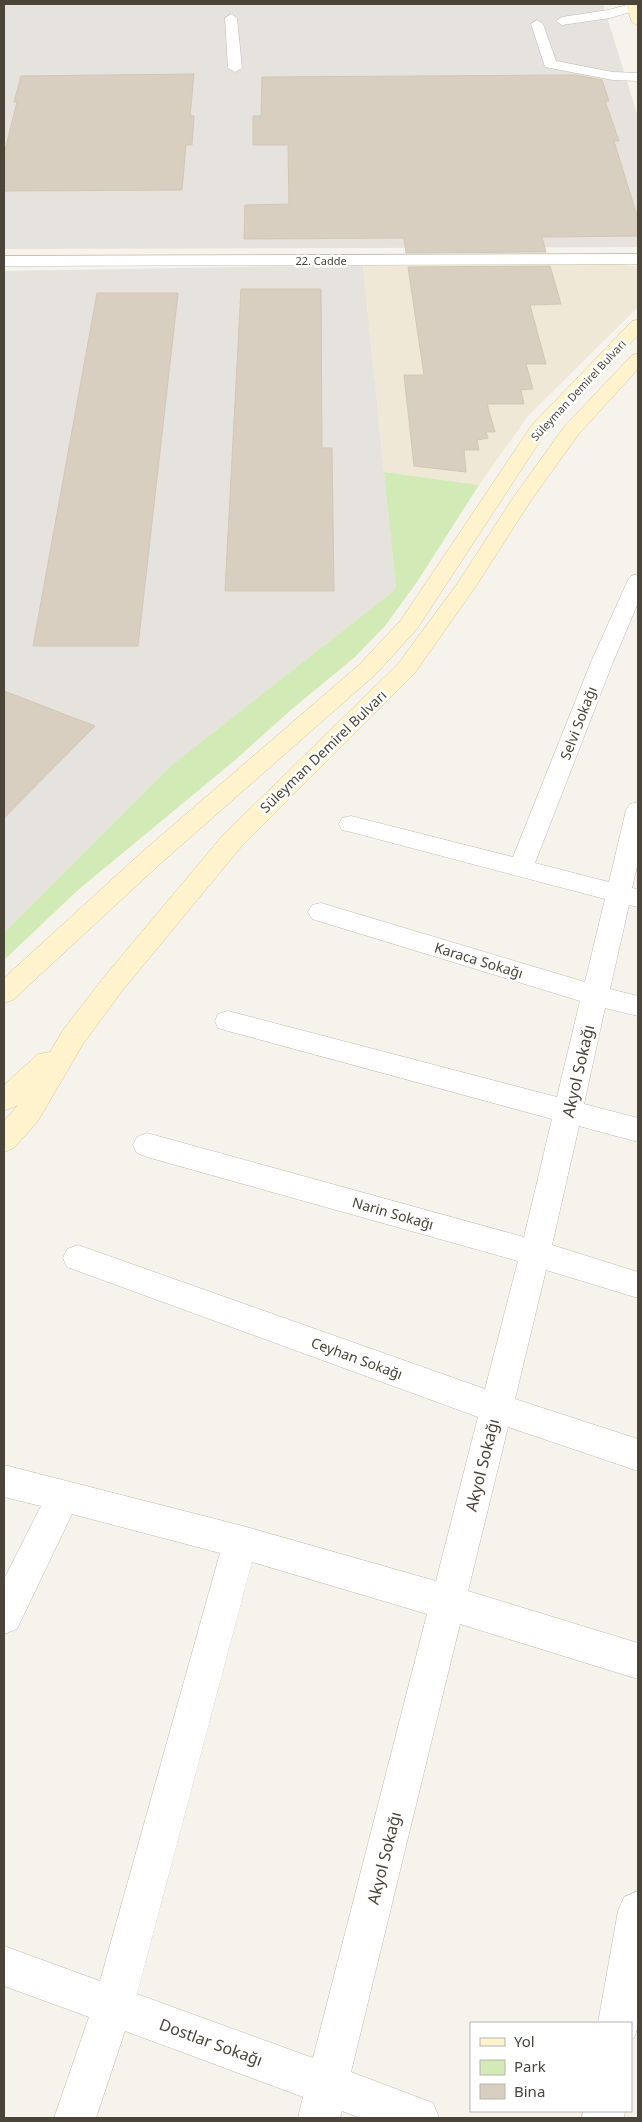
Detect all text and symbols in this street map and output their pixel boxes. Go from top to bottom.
street label: 22. Cadde [295,253,347,268]
street label: Süleyman Demirel Bulvarı [527,336,629,444]
street label: Selvi Sokağı [555,684,601,762]
street label: Süleyman Demirel Bulvarı [256,685,390,817]
street label: Karaca Sokağı [432,937,526,983]
street label: Akyol Sokağı [557,1022,599,1120]
street label: Narin Sokağı [350,1192,436,1234]
street label: Ceyhan Sokağı [309,1333,405,1383]
street label: Akyol Sokağı [460,1416,504,1514]
street label: Akyol Sokağı [362,1809,406,1907]
street label: Dostlar Sokağı [156,2013,266,2071]
legend [470,2022,632,2112]
text: Yol [514,2031,535,2051]
text: Park [514,2056,546,2076]
text: Bina [514,2081,545,2101]

